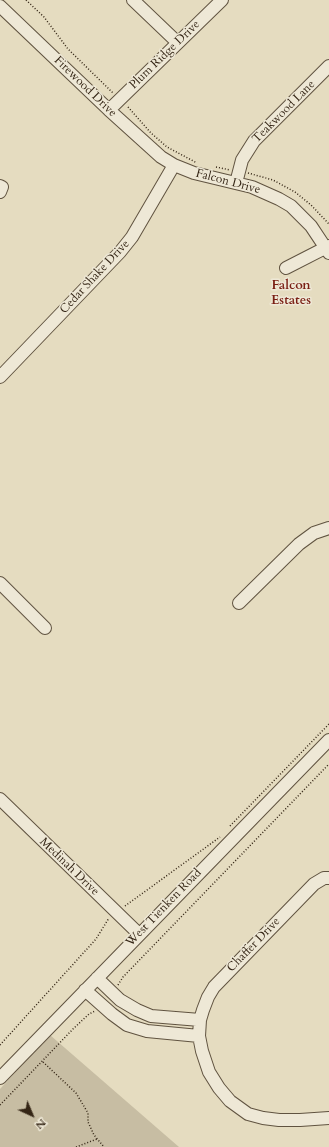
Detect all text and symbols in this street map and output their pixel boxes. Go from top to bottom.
street label: Plum Ridge Drive [127,18,203,92]
street label: Firewood Drive [51,54,119,120]
street label: Teakwood Lane [250,78,318,146]
street label: Falcon Drive [194,166,262,198]
street label: Cedar Shake Drive [57,237,133,317]
district label: Falcon Estates [271,278,311,309]
street label: Medinah Drive [36,835,102,899]
street label: West Tienken Road [123,866,205,950]
street label: Chaffer Drive [224,915,284,975]
north arrow [12,1095,52,1135]
text: N [32,1115,49,1133]

